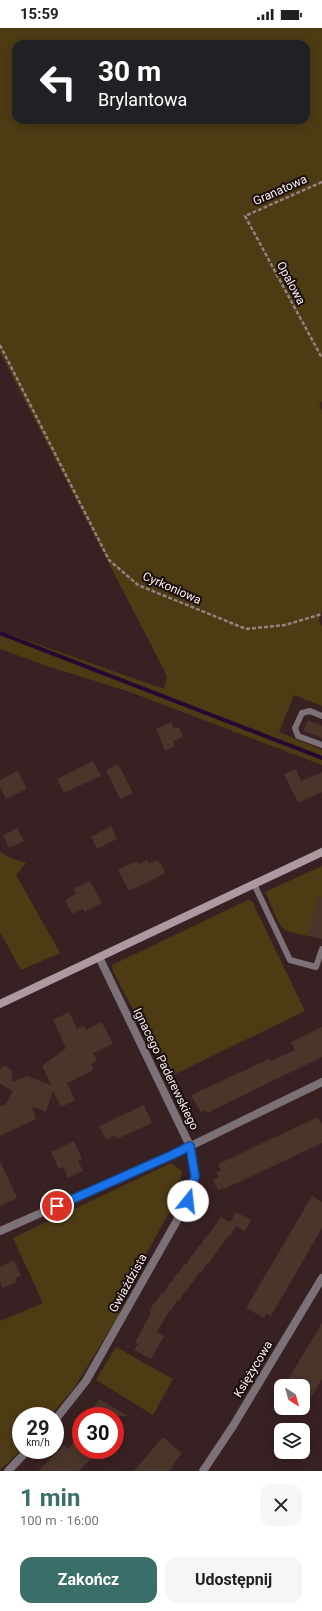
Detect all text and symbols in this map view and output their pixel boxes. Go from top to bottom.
text: 15:59 [20,5,59,23]
text: 30 m [98,55,161,88]
icon: left [32,56,84,108]
text: Brylantowa [98,89,187,110]
street label: Granatowa [251,172,309,208]
street label: Opalowa [274,259,308,307]
street label: Cyrkoniowa [141,569,203,607]
street label: Ignacego Paderewskiego [130,1006,202,1132]
position arrow [167,1180,209,1222]
pin [40,1189,74,1223]
icon: arrive [46,1195,68,1217]
street label: Gwiaździsta [106,1251,150,1315]
street label: Księżycowa [231,1338,275,1400]
north arrow [274,1379,310,1415]
map controls [274,1379,310,1459]
speed limit sign: 30 [72,1407,124,1459]
text: 29 [27,1416,49,1440]
button: layers [274,1423,310,1459]
text: km/h [26,1437,50,1448]
text: 1 min [20,1484,80,1512]
button: close [260,1484,302,1526]
text: 100 m · 16:00 [20,1513,99,1528]
button: Zakończ [20,1557,157,1603]
button: Udostępnij [165,1557,302,1603]

